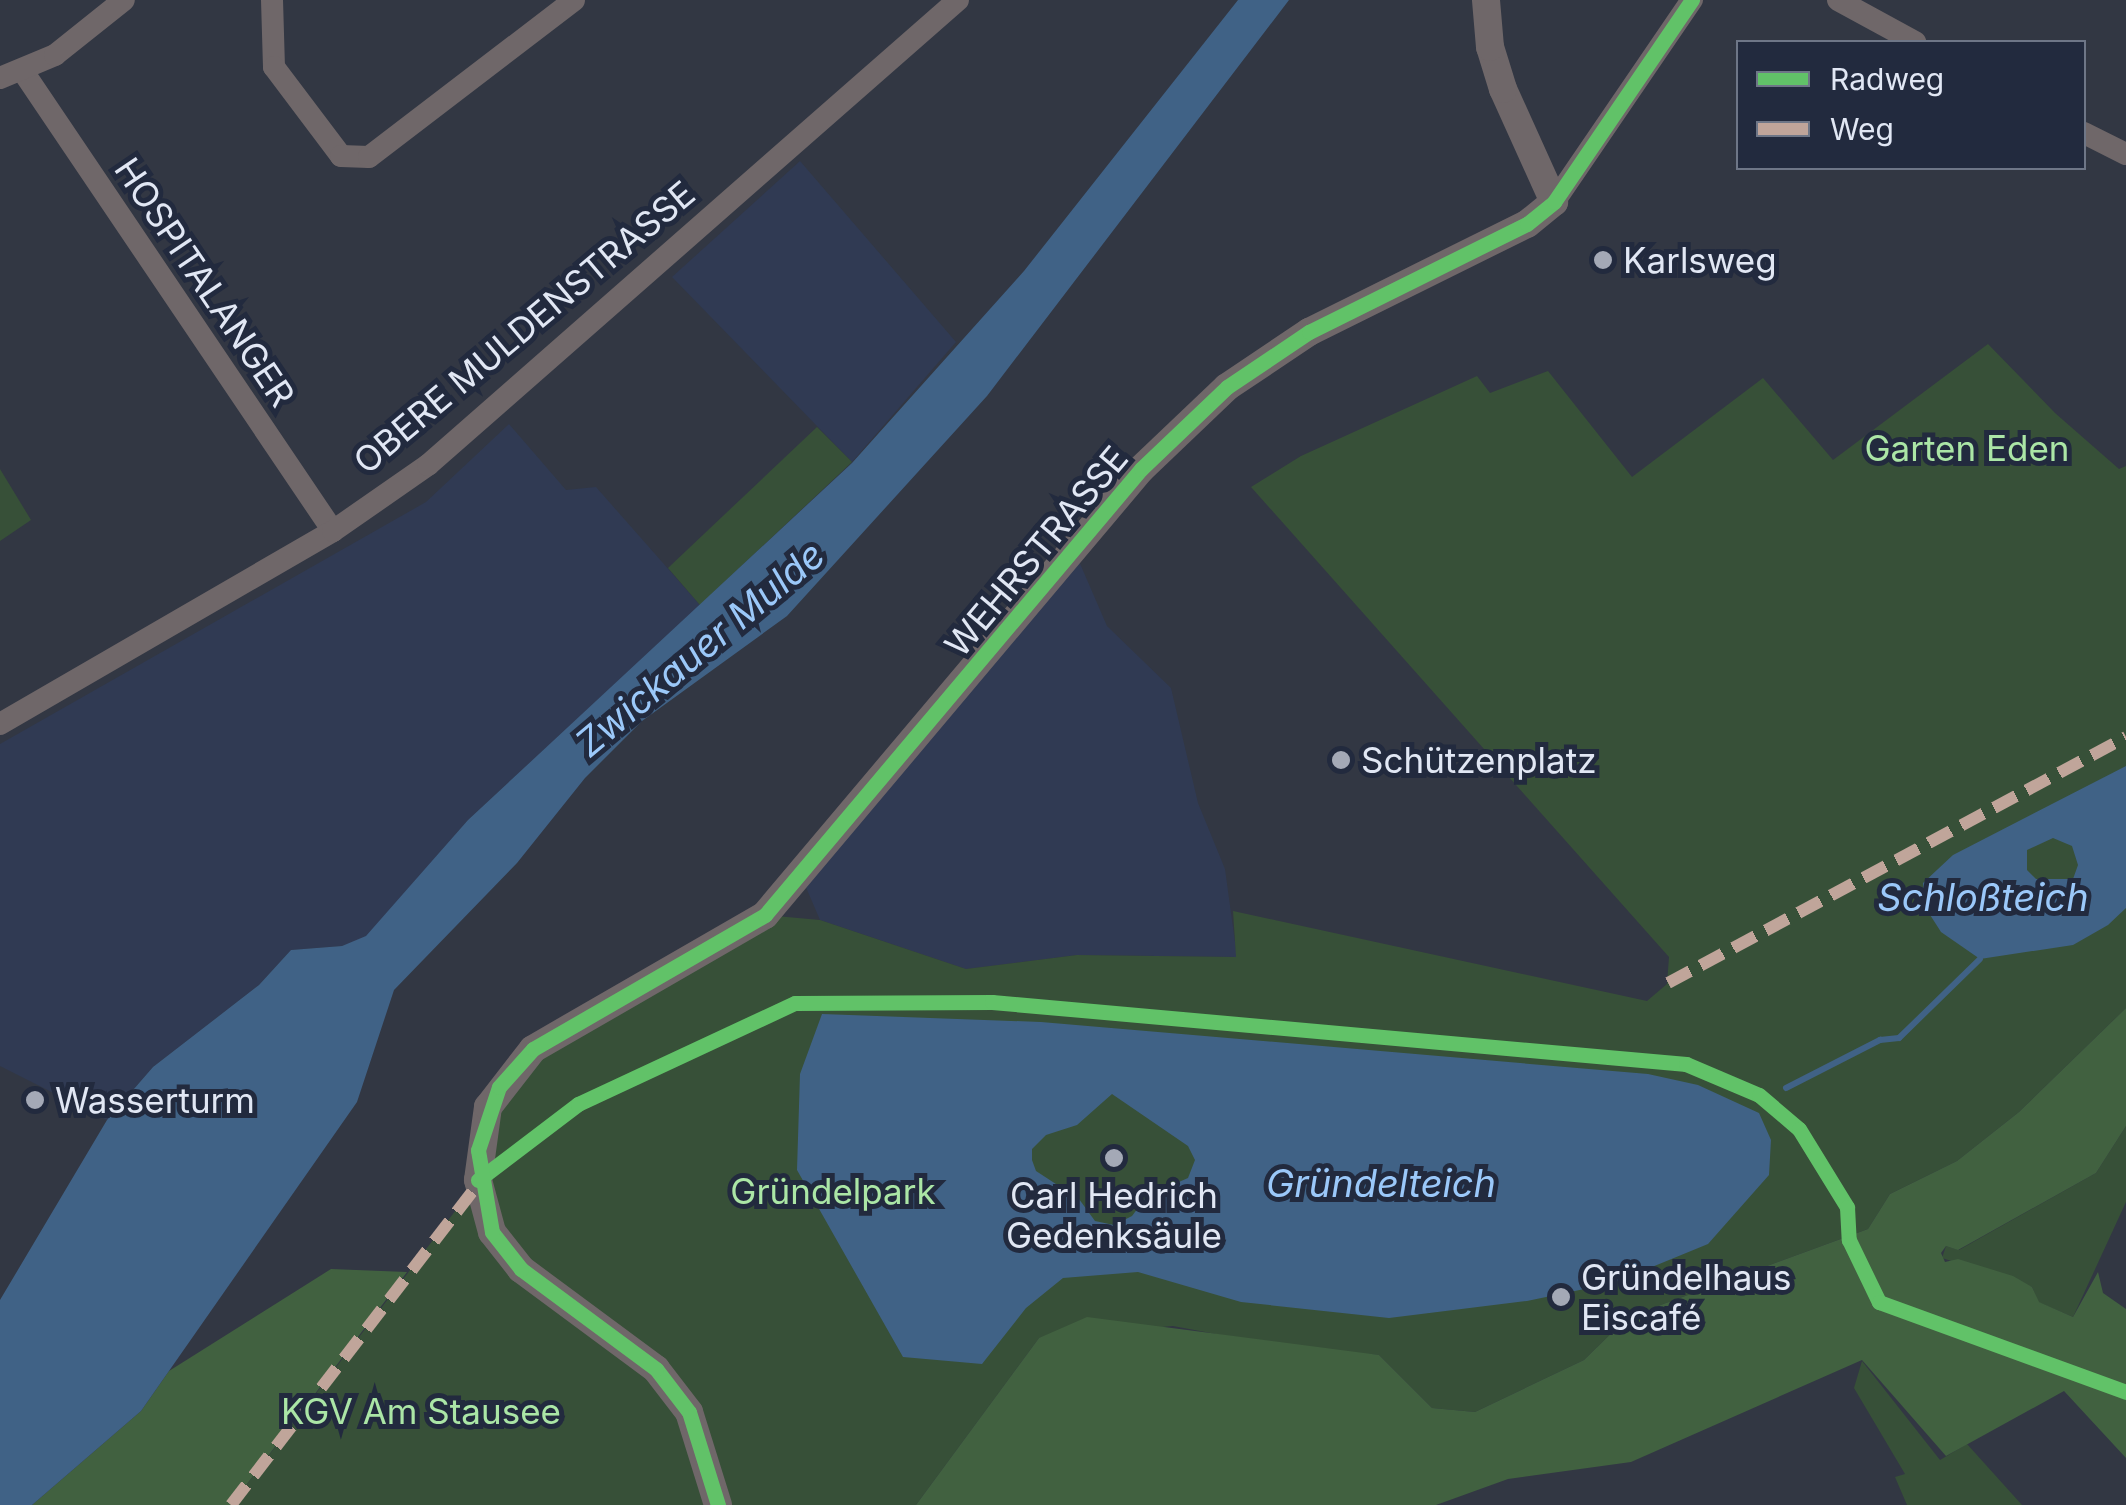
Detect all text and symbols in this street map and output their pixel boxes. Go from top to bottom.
legend [1736,40,2086,170]
text: Radweg [1830,61,1944,97]
text: Weg [1830,111,1894,147]
street label: HOSPITALANGER [106,150,304,414]
street label: OBERE MULDENSTRASSE [345,172,703,482]
place label: Karlsweg [1623,239,1777,281]
marker: Karlsweg [1592,249,1614,271]
park label: Garten Eden [1864,427,2070,469]
street label: WEHRSTRASSE [936,437,1136,665]
water label: Zwickauer Mulde [567,532,833,766]
place label: Schützenplatz [1361,739,1597,781]
marker: Schützenplatz [1330,749,1352,771]
water label: Schloßteich [1877,875,2089,921]
place label: Wasserturm [55,1079,255,1121]
marker: Wasserturm [24,1089,46,1111]
marker: Carl Hedrich Gedenksäule [1103,1147,1125,1169]
water label: Gründelteich [1266,1161,1496,1207]
park label: Gründelpark [730,1170,936,1212]
place label: Carl Hedrich Gedenksäule [1006,1174,1222,1256]
place label: Gründelhaus Eiscafé [1581,1256,1791,1338]
marker: Gründelhaus Eiscafé [1550,1286,1572,1308]
park label: KGV Am Stausee [281,1390,561,1432]

